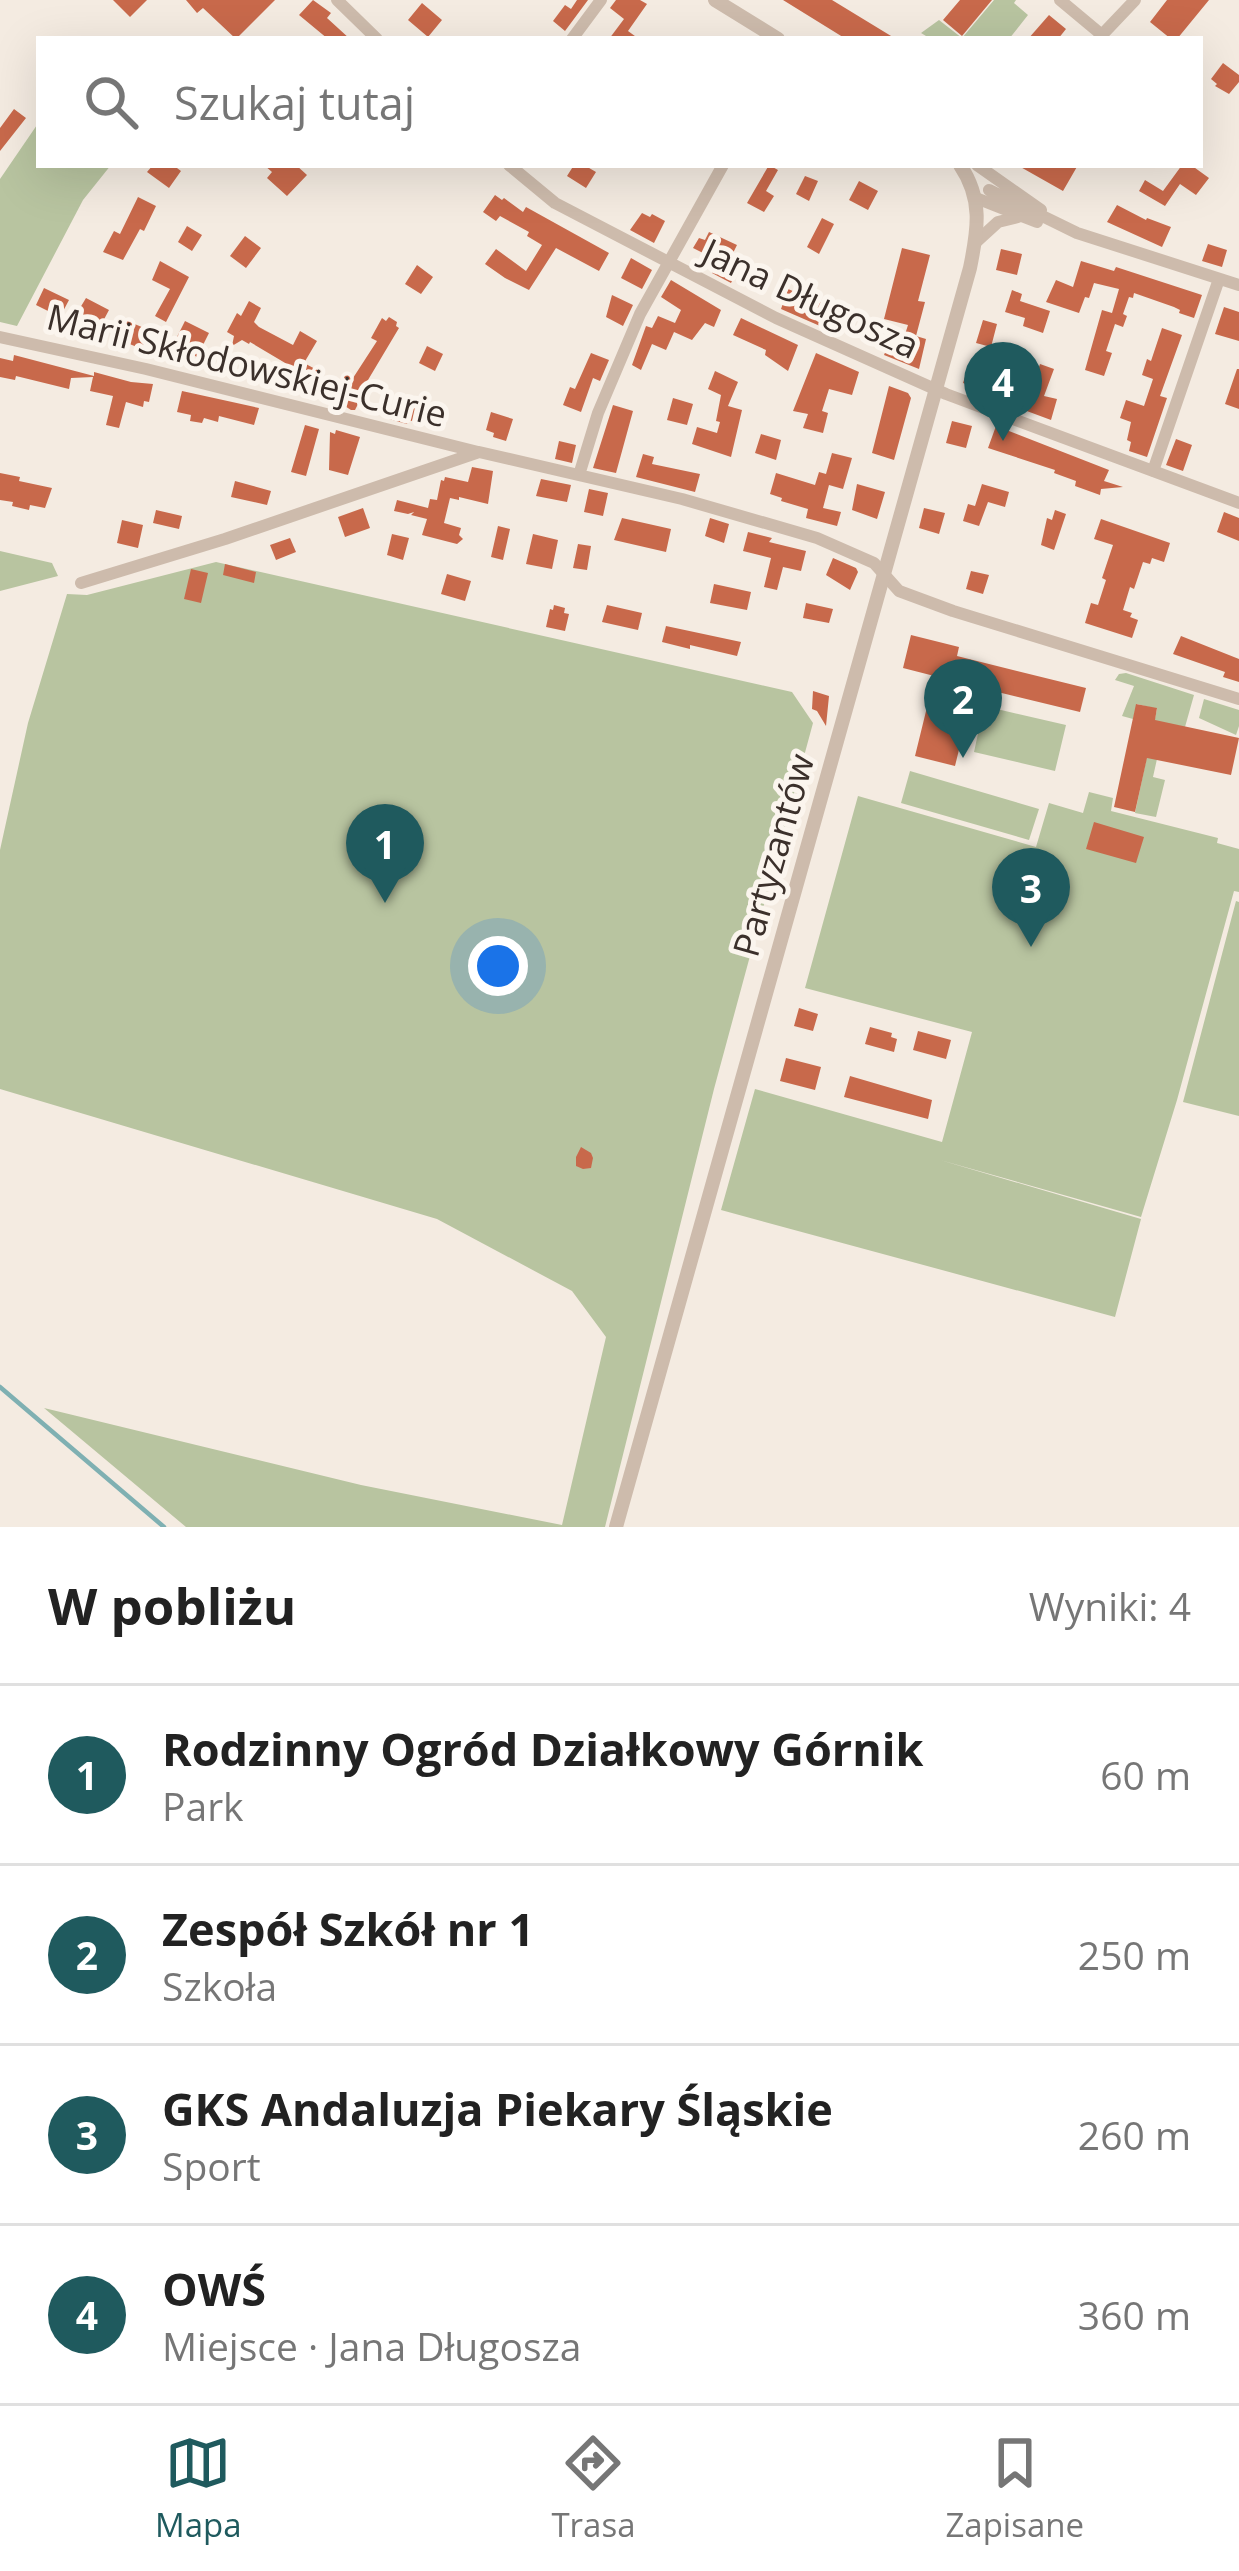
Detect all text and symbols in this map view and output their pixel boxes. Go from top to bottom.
search box [36,36,1203,168]
icon: search [78,69,144,135]
text: Szukaj tutaj [174,72,415,133]
street label: Jana Długosza [692,225,927,370]
street label: Marii Skłodowskiej-Curie [42,292,452,438]
pin: 4 [964,342,1042,441]
pin: 2 [924,659,1002,758]
street label: Partyzantów [721,748,825,962]
pin: 1 [346,804,424,903]
pin: 3 [992,848,1070,947]
your location [468,936,528,996]
text: W pobliżu [48,1570,296,1640]
text: Wyniki: 4 [1029,1579,1191,1632]
text: Rodzinny Ogród Działkowy Górnik [162,1718,923,1779]
text: 1 [76,1748,98,1801]
text: 60 m [1100,1748,1191,1801]
text: Park [162,1779,244,1832]
text: Zespół Szkół nr 1 [162,1898,534,1959]
text: 2 [76,1928,98,1981]
text: 250 m [1078,1928,1191,1981]
text: Szkoła [162,1959,277,2012]
text: GKS Andaluzja Piekary Śląskie [162,2078,833,2139]
text: 3 [76,2108,98,2161]
text: 260 m [1078,2108,1191,2161]
text: Sport [162,2139,261,2192]
text: OWŚ [162,2258,266,2319]
text: 4 [76,2288,98,2341]
text: 360 m [1078,2288,1191,2341]
text: Miejsce · Jana Długosza [162,2319,581,2372]
tab: Mapa [155,2430,242,2547]
tab: Trasa [551,2430,636,2547]
tab: Zapisane [945,2430,1084,2547]

